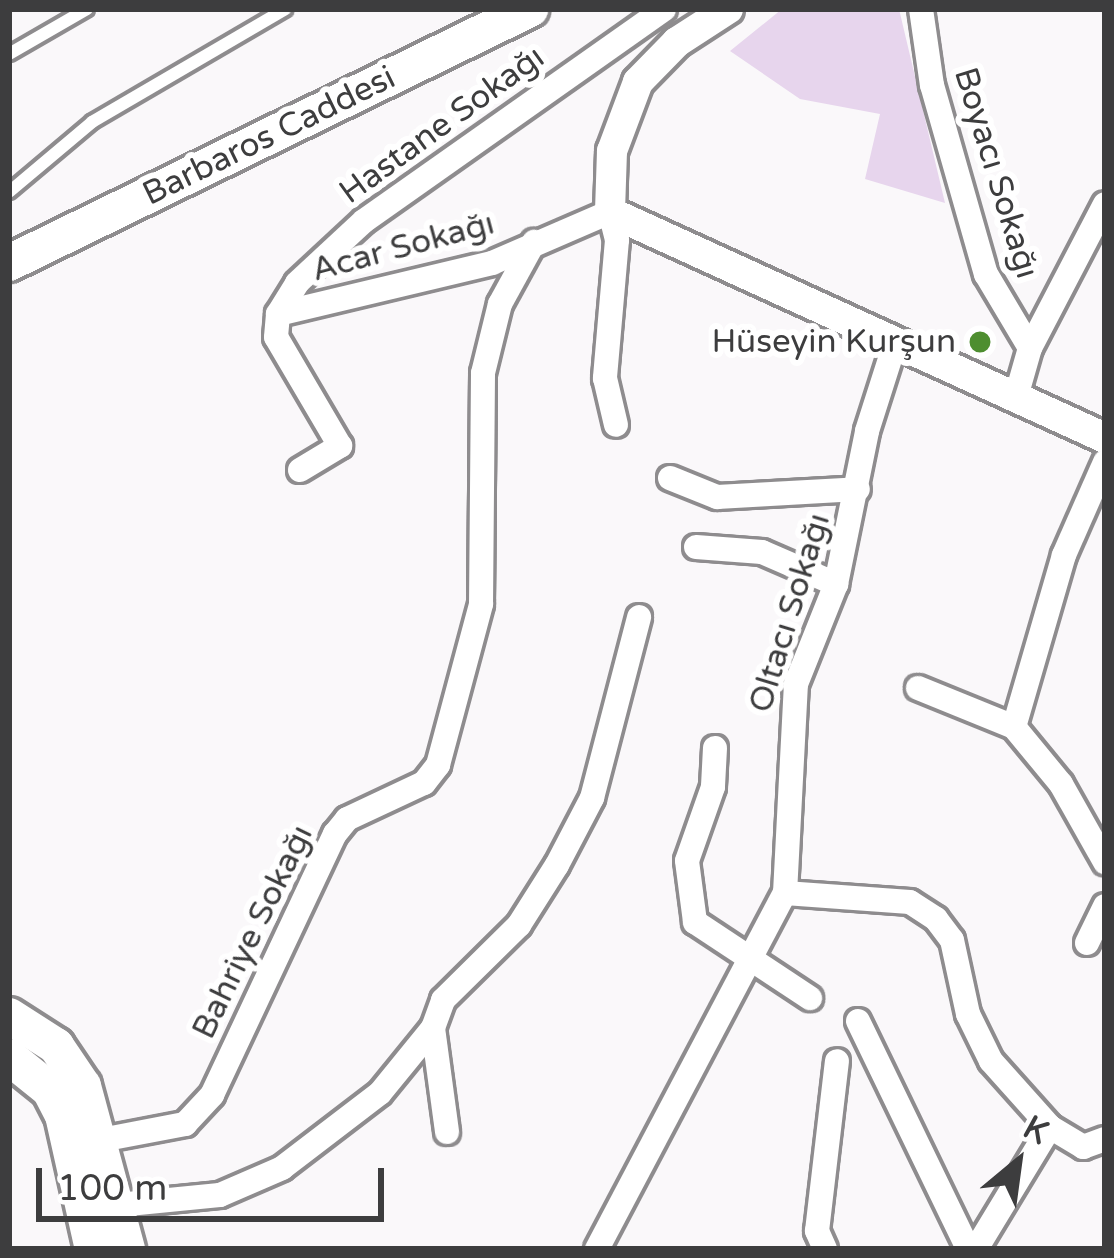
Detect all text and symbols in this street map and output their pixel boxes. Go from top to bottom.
street label: Hastane Sokağı [332,37,552,213]
street label: Barbaros Caddesi [136,58,402,214]
street label: Boyacı Sokağı [945,63,1047,283]
street label: Acar Sokağı [307,204,499,290]
place label: Hüseyin Kurşun [712,322,956,362]
marker: Hüseyin Kurşun [967,329,993,355]
street label: Oltacı Sokağı [741,509,839,717]
street label: Bahriye Sokağı [184,819,322,1045]
north arrow [958,1102,1078,1222]
text: K [1017,1108,1055,1152]
scale bar [42,1144,390,1218]
text: 100 m [57,1167,167,1210]

